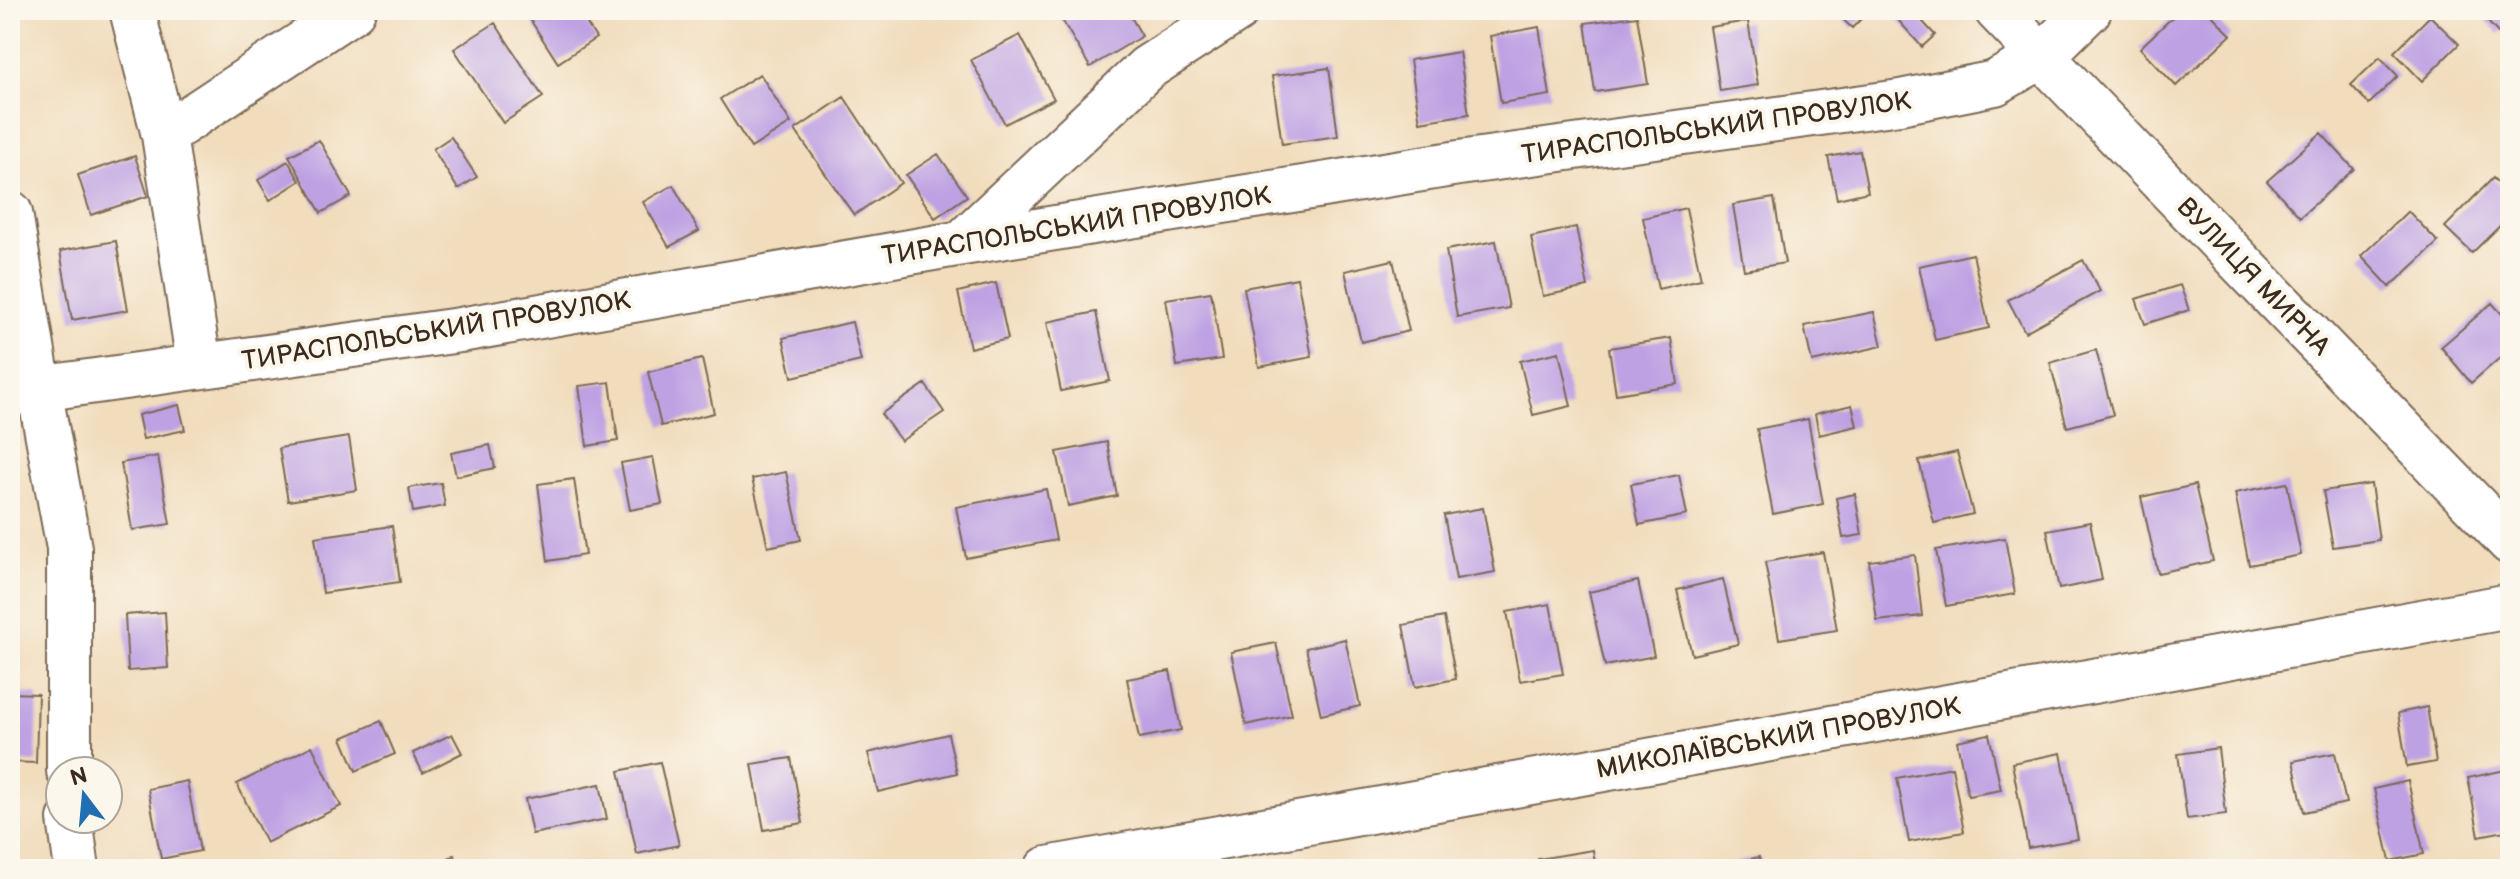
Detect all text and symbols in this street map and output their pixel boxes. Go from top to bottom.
street label: ТИРАСПОЛЬСЬКИЙ ПРОВУЛОК [1520,86,1913,171]
street label: ТИРАСПОЛЬСЬКИЙ ПРОВУЛОК [880,180,1273,272]
street label: ВУЛИЦЯ МИРНА [2170,192,2336,362]
street label: ТИРАСПОЛЬСЬКИЙ ПРОВУЛОК [240,285,633,377]
street label: МИКОЛАЇВСЬКИЙ ПРОВУЛОК [1594,690,1963,786]
north arrow [44,755,124,835]
text: N [67,762,91,792]

